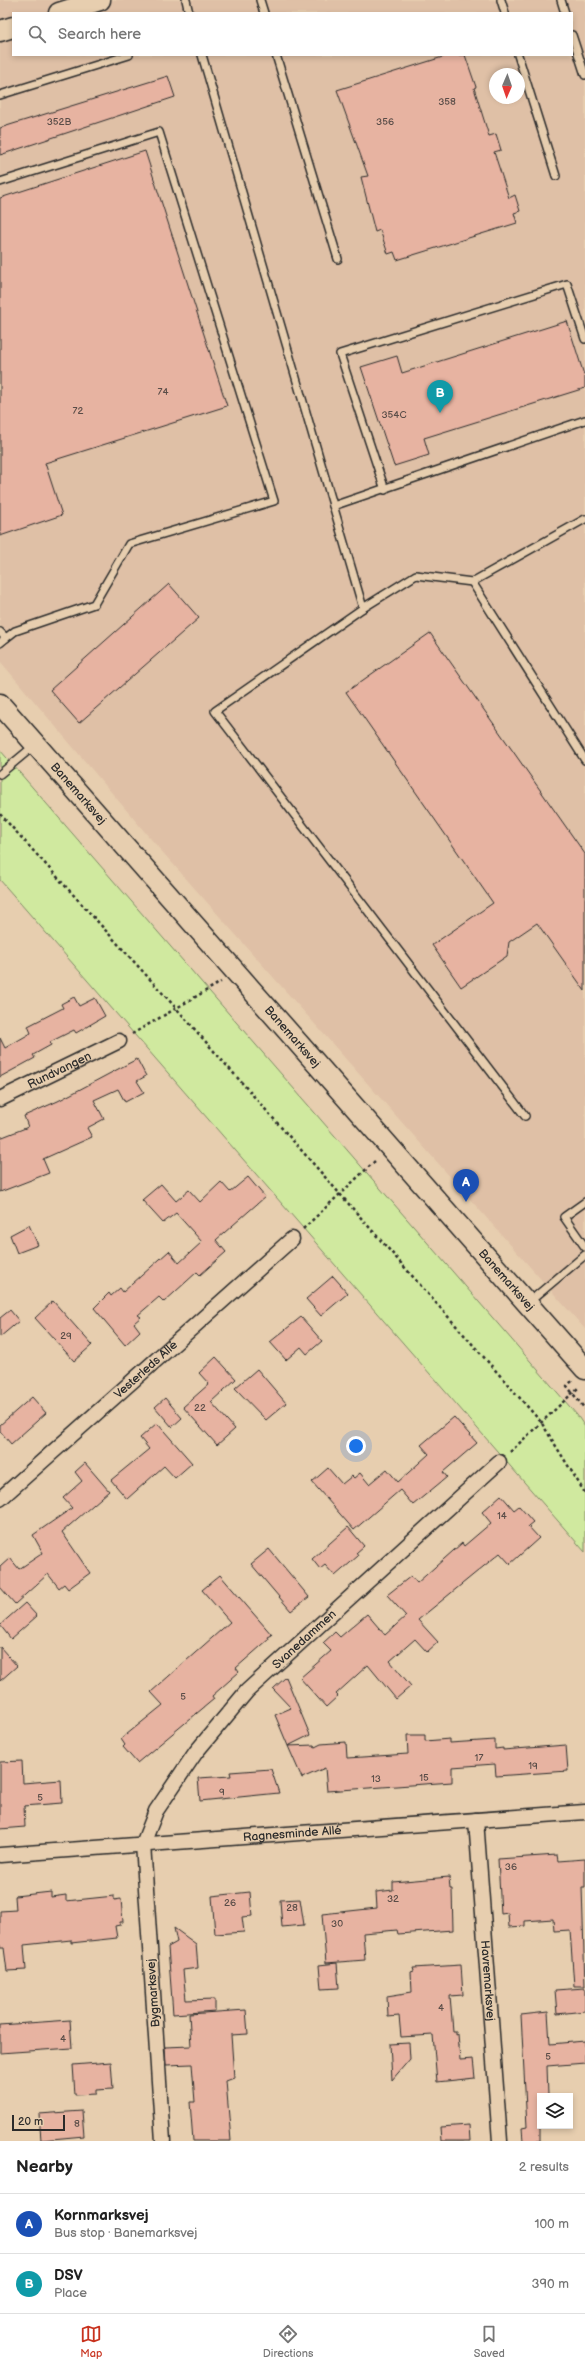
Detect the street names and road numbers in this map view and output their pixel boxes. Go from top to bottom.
street label: Banemarksvej [47,760,110,828]
street label: Banemarksvej [261,1003,324,1071]
street label: Rundvangen [25,1049,94,1092]
street label: Banemarksvej [475,1246,538,1314]
street label: Vesterleds Allé [111,1337,181,1402]
street label: Svanedammen [269,1607,340,1672]
street label: Ragnesminde Allé [242,1823,342,1845]
street label: Havremarksvej [477,1940,498,2022]
street label: Bygmarksvej [144,1958,163,2028]

